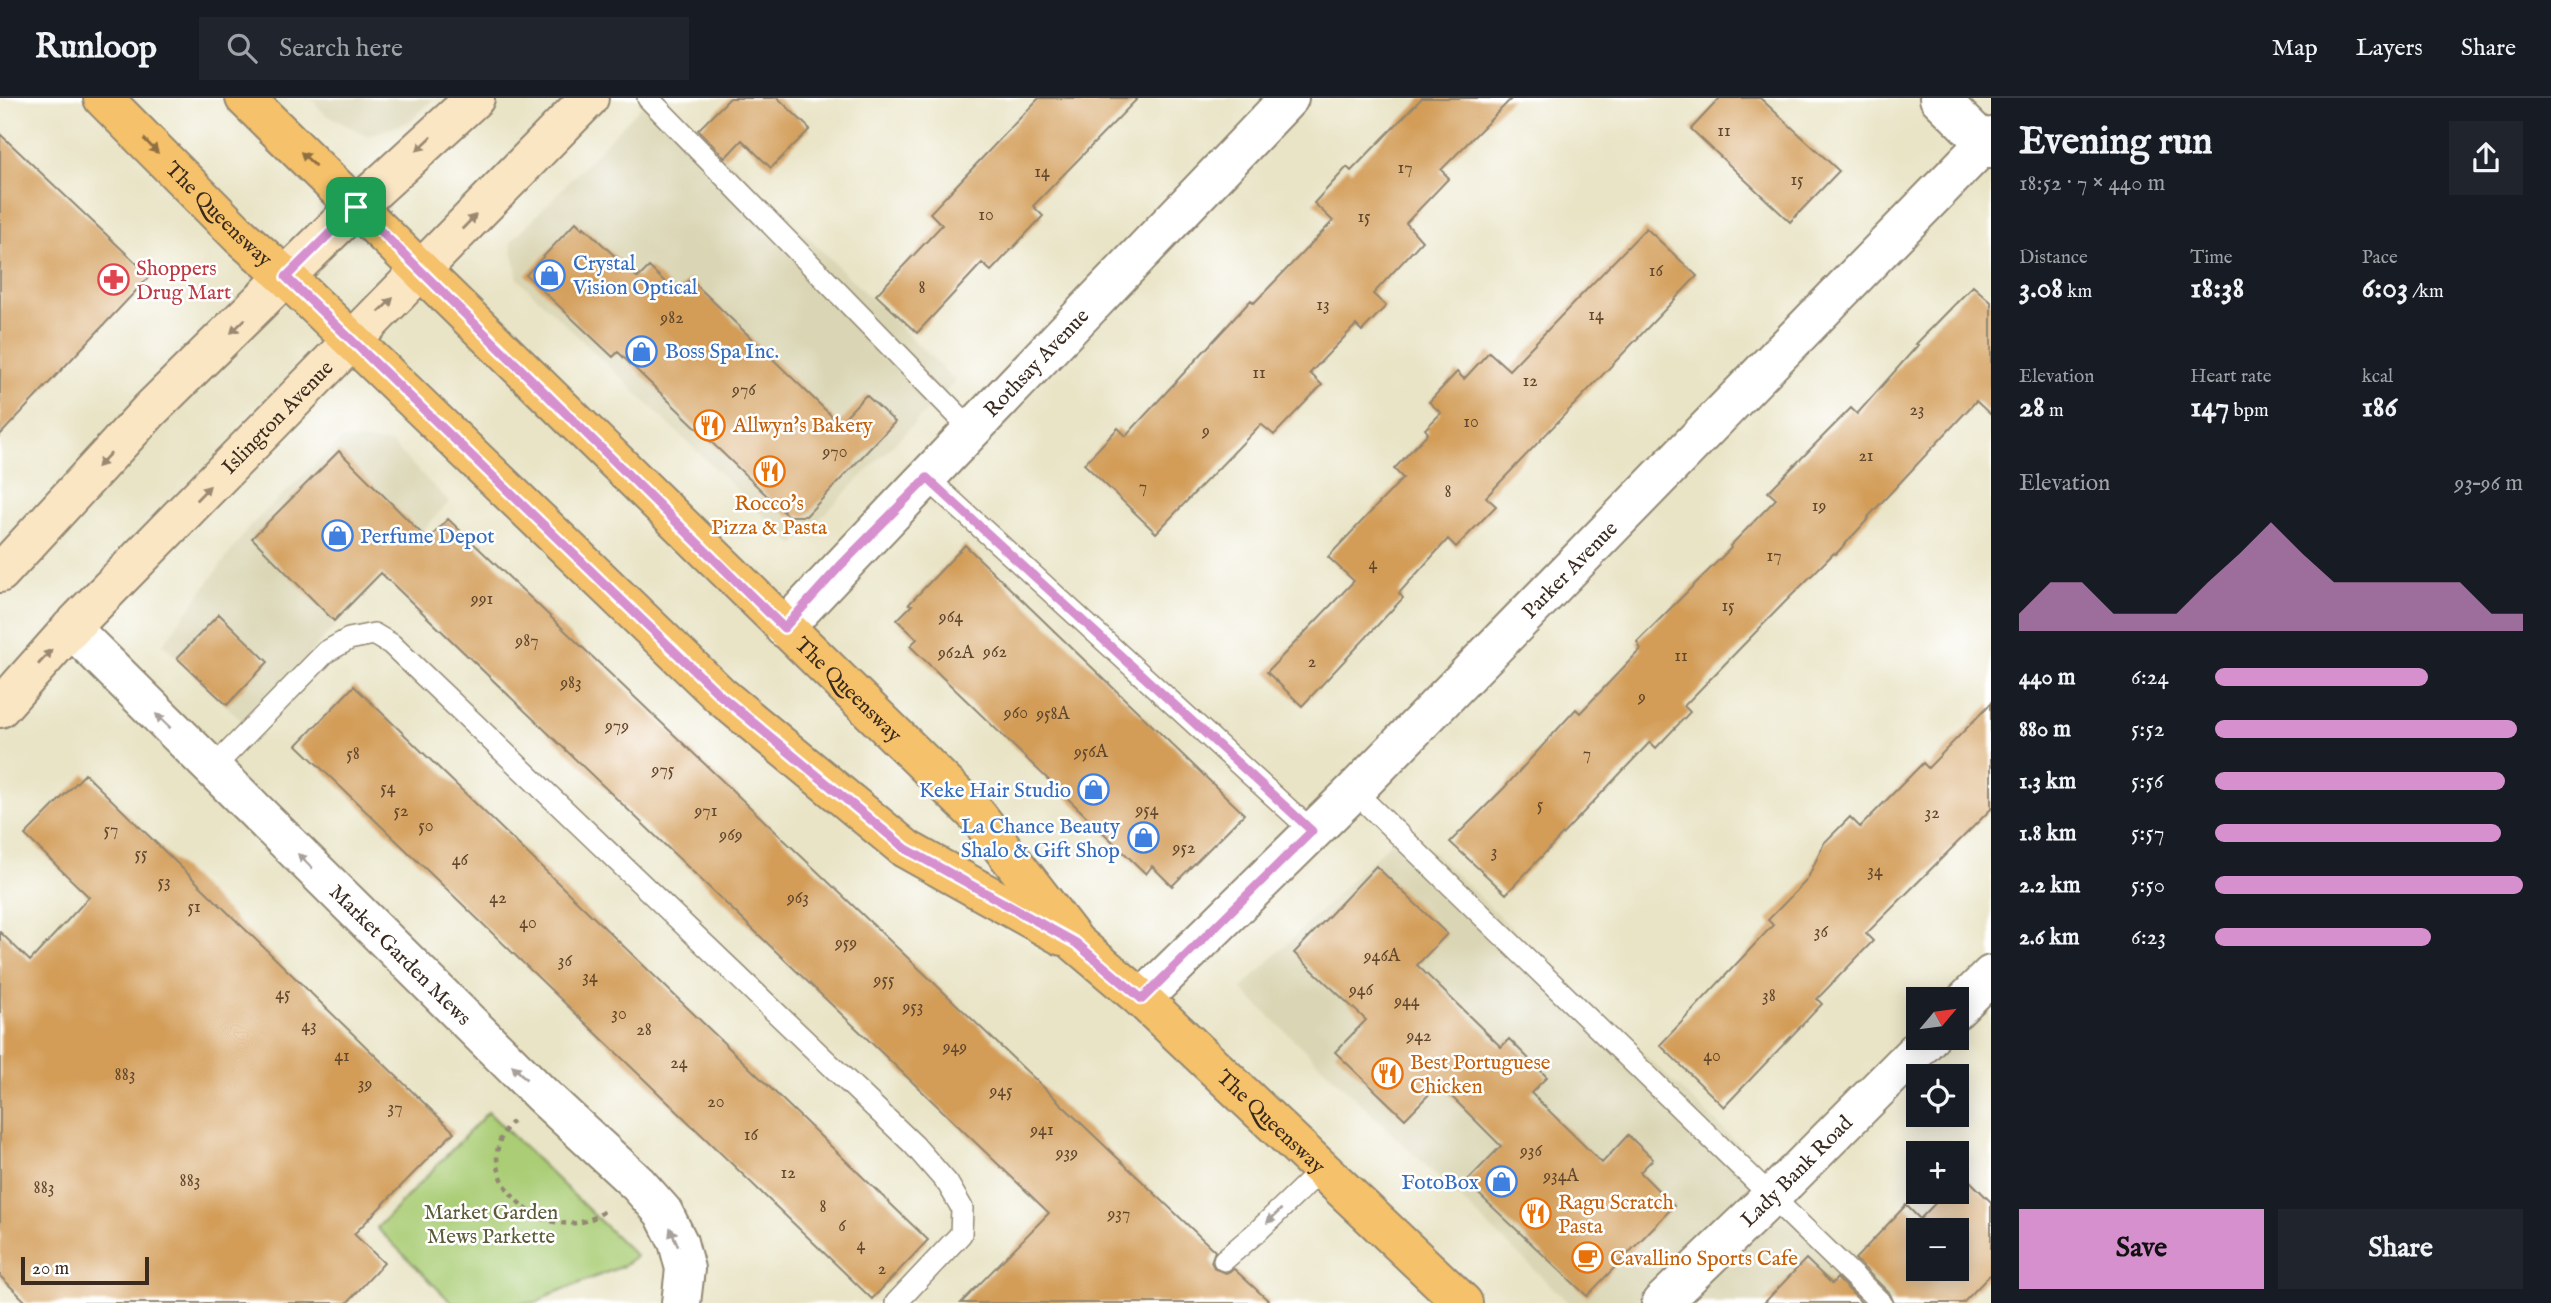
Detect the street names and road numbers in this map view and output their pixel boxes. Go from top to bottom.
street label: The Queensway [159,156,278,274]
street label: Rothsay Avenue [979,303,1096,424]
street label: Islington Avenue [217,355,340,481]
street label: Parker Avenue [1517,516,1625,625]
street label: The Queensway [788,632,907,749]
street label: Market Garden Mews [323,879,476,1032]
street label: The Queensway [1210,1065,1331,1181]
street label: Lady Bank Road [1736,1110,1860,1234]

